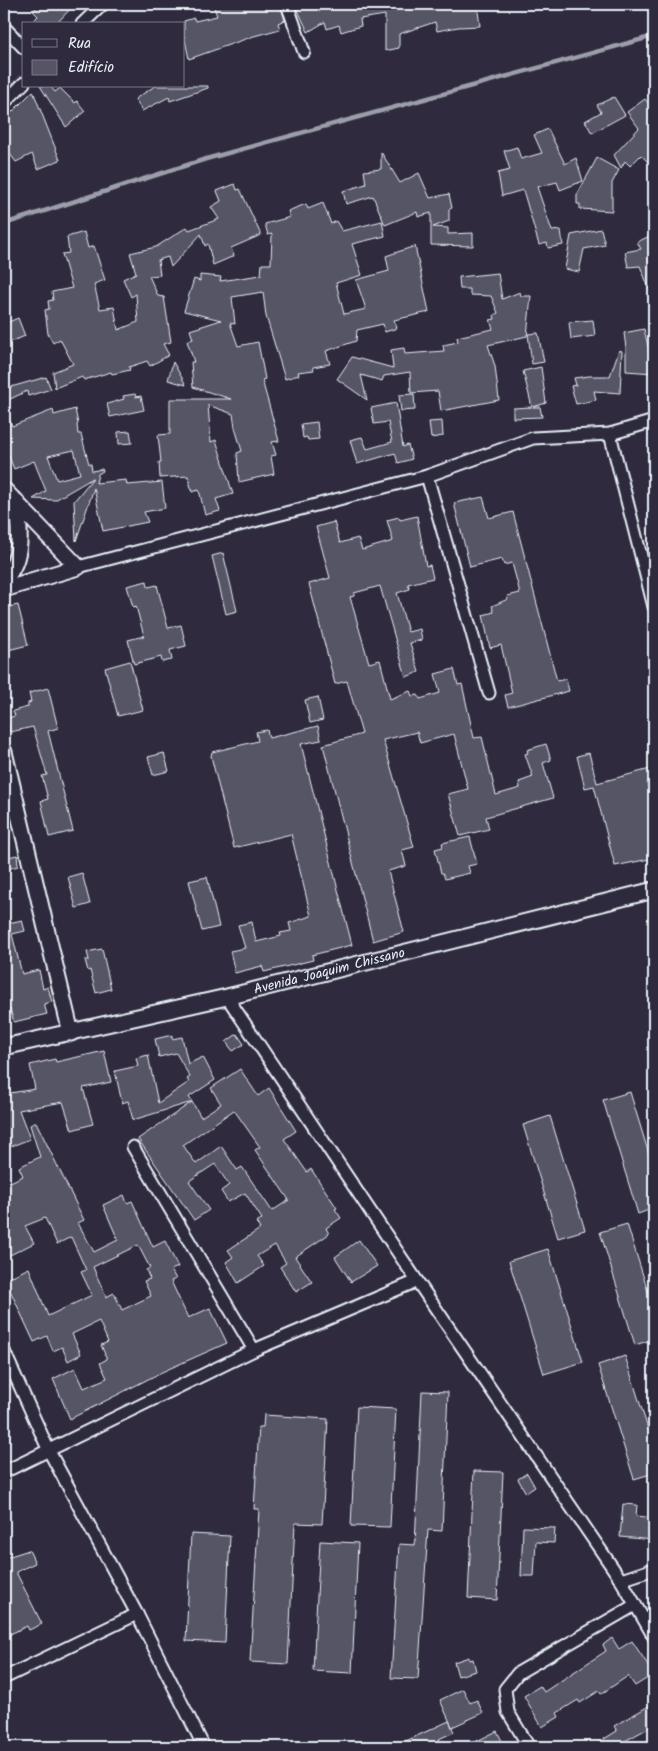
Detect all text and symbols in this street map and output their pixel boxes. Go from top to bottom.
legend [22,22,185,88]
text: Rua [68,32,91,56]
text: Edifício [68,56,114,80]
street label: Avenida Joaquim Chissano [251,942,407,1001]

